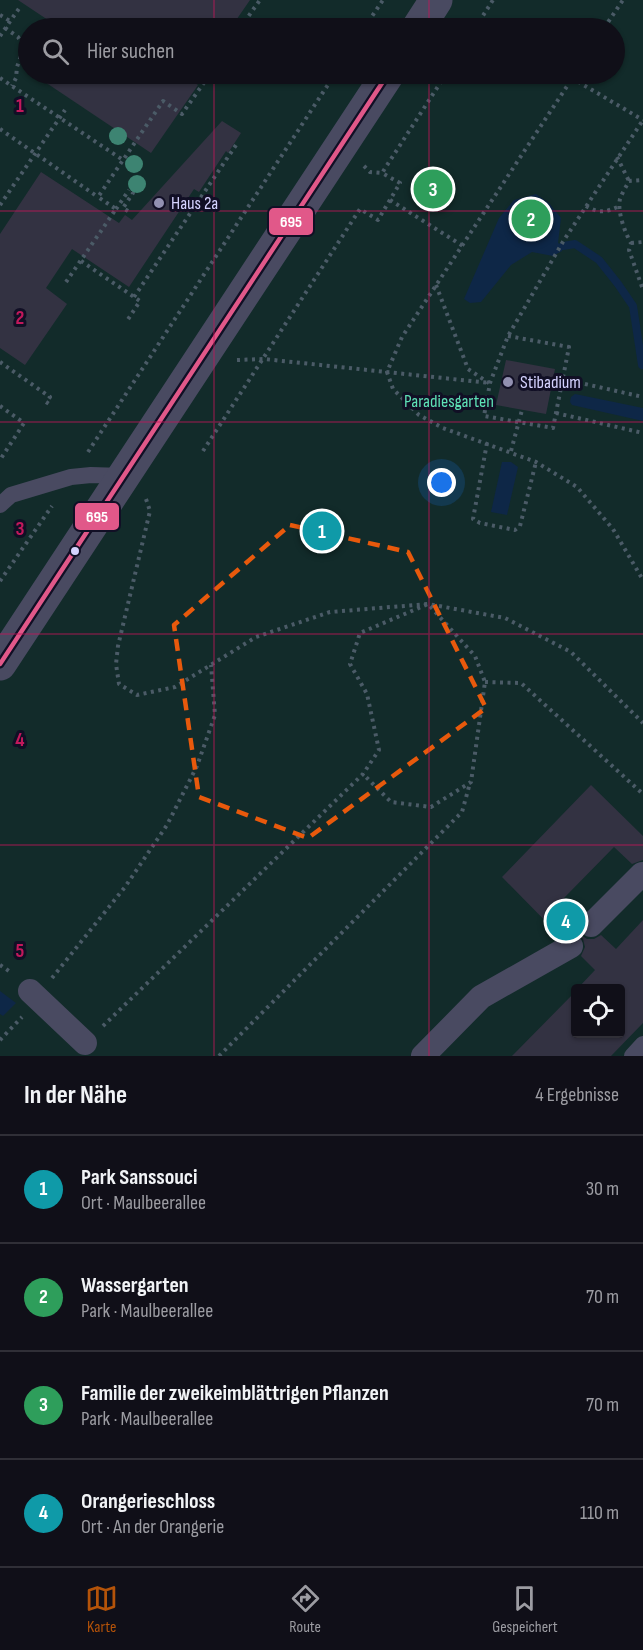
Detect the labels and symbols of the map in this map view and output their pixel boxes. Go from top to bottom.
text: 1 [16,94,24,118]
pin: 3 [414,166,452,212]
place label: Haus 2a [171,193,218,214]
marker: Haus 2a [152,196,166,210]
pin: 2 [512,196,550,242]
line badge: 695 [268,207,314,236]
text: 695 [280,213,302,232]
text: 2 [16,306,24,330]
place label: Stibadium [520,372,581,393]
marker: Stibadium [501,375,515,389]
park label: Paradiesgarten [404,391,494,412]
your location [427,468,456,497]
line badge: 695 [74,502,120,531]
text: 695 [86,508,108,527]
pin: 1 [302,508,342,554]
text: 3 [16,517,25,541]
unlabelled marker [69,545,81,557]
text: 4 [15,728,25,752]
pin: 4 [546,898,586,944]
text: 5 [16,939,25,963]

